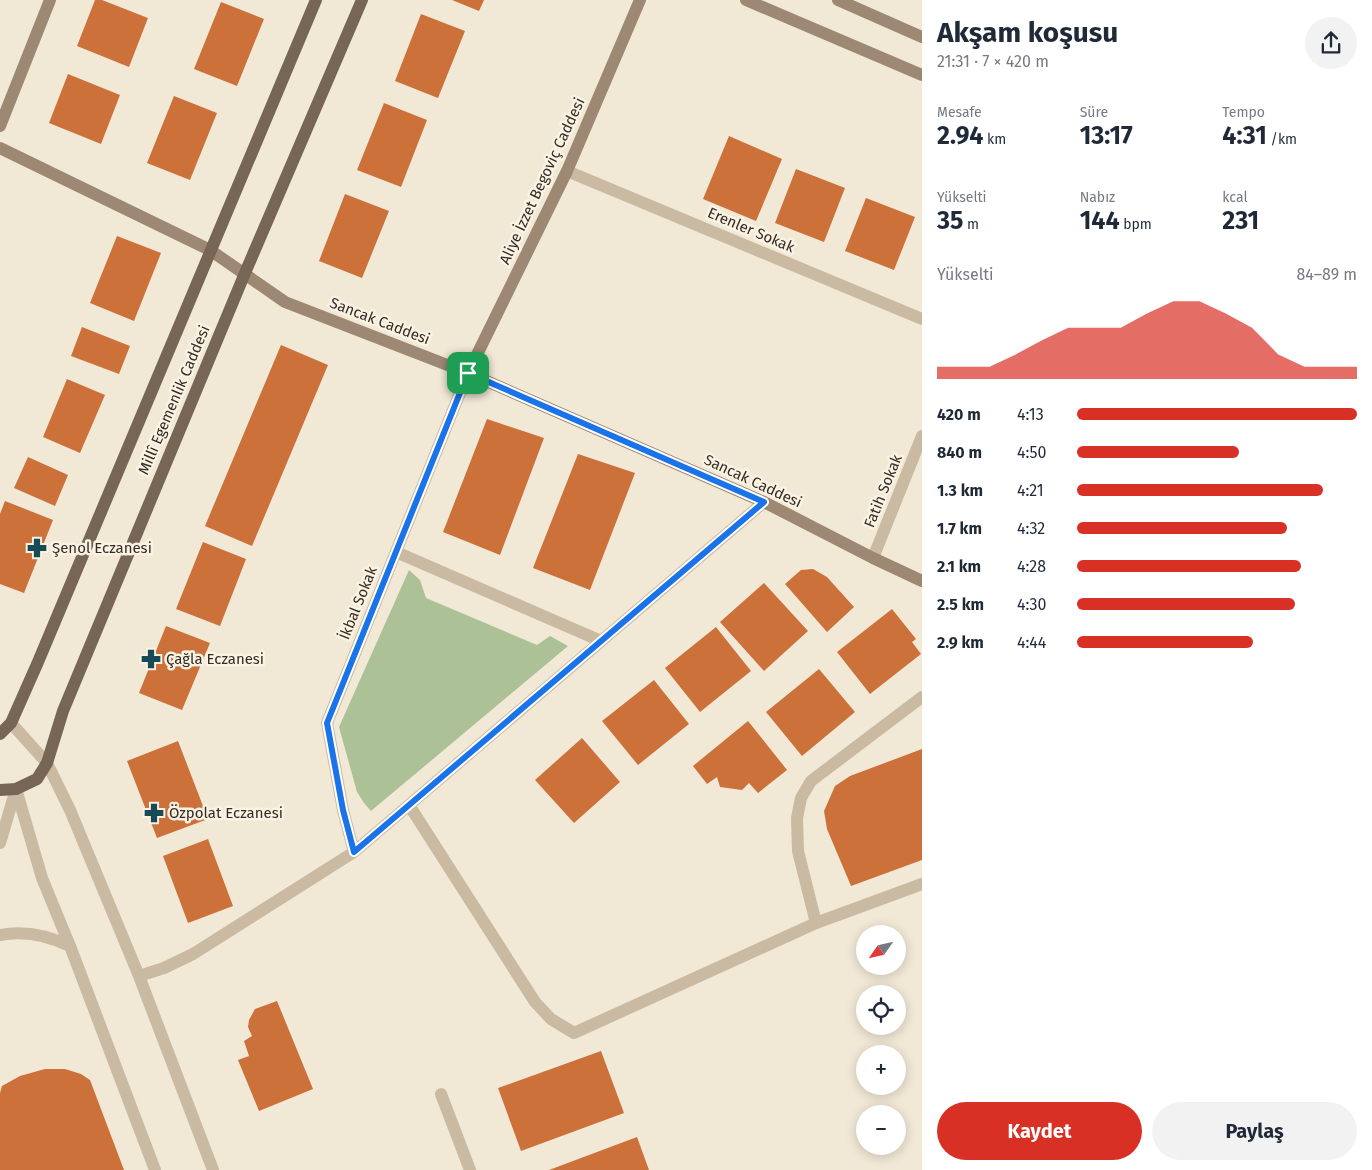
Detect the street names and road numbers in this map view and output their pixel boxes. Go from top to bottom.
street label: Aliye İzzet Begoviç Caddesi [495,95,589,267]
street label: Erenler Sokak [705,204,797,257]
street label: Sancak Caddesi [327,294,433,348]
street label: Millî Egemenlik Caddesi [134,323,214,477]
street label: Sancak Caddesi [701,451,805,511]
street label: Fatih Sokak [860,452,906,530]
street label: İkbal Sokak [335,563,381,642]

